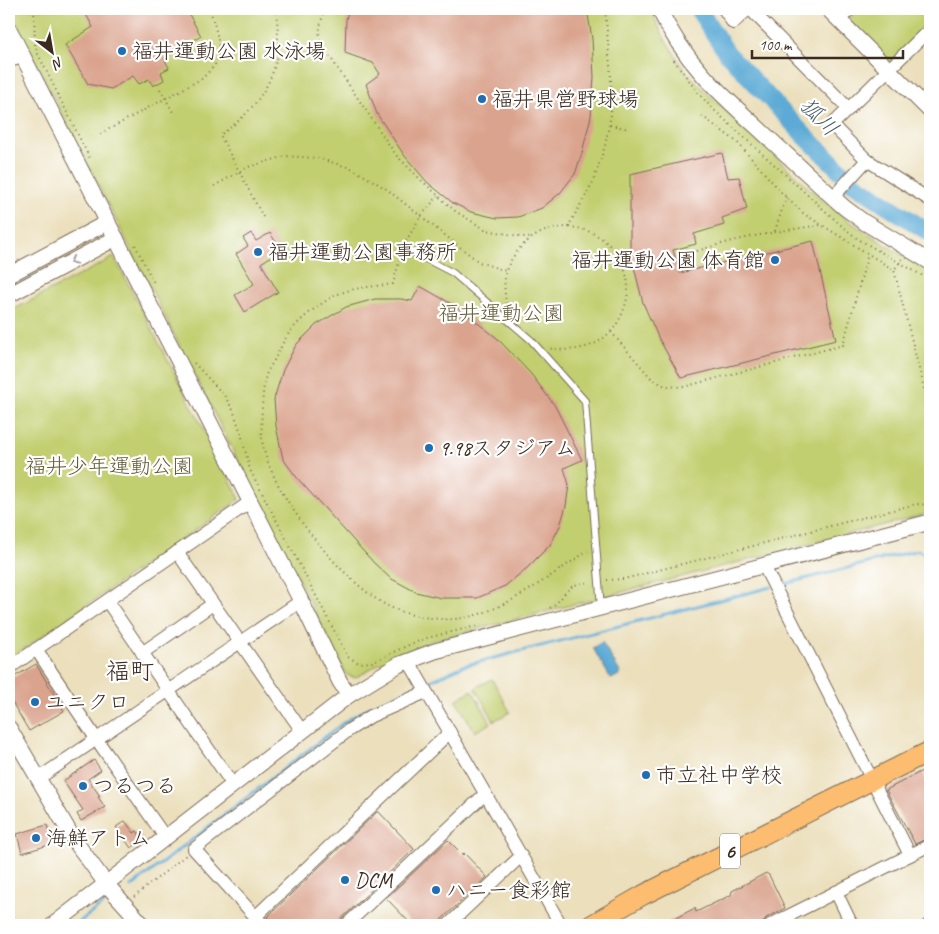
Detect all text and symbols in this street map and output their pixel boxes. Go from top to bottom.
north arrow [28,28,78,78]
scale bar [752,28,903,60]
text: 100 m [759,36,793,55]
place label: 福井運動公園 水泳場 [132,38,326,64]
marker: 福井運動公園 水泳場 [116,45,128,57]
text: N [48,53,67,73]
place label: 福井県営野球場 [492,86,639,112]
water label: 狐川 [794,92,844,142]
marker: 福井県営野球場 [476,93,488,105]
place label: 福井運動公園事務所 [268,239,457,265]
marker: 福井運動公園事務所 [252,246,264,258]
place label: 福井運動公園 体育館 [571,247,765,273]
marker: 福井運動公園 体育館 [769,254,781,266]
one-way arrow [70,255,79,265]
park label: 福井運動公園 [438,300,564,326]
place label: 9.98スタジアム [439,435,576,461]
marker: 9.98スタジアム [423,442,435,454]
park label: 福井少年運動公園 [25,453,193,479]
district label: 福町 [106,656,154,686]
place label: ユニクロ [45,689,129,715]
marker: ユニクロ [29,696,41,708]
place label: 市立社中学校 [656,762,782,788]
marker: 市立社中学校 [640,769,652,781]
place label: つるつる [93,773,177,799]
marker: つるつる [77,780,89,792]
place label: 海鮮アトム [46,825,151,851]
marker: 海鮮アトム [30,832,42,844]
road number: 6 [720,834,740,868]
place label: DCM [355,867,393,893]
marker: DCM [339,874,351,886]
place label: ハニー食彩館 [446,877,572,903]
marker: ハニー食彩館 [430,884,442,896]

